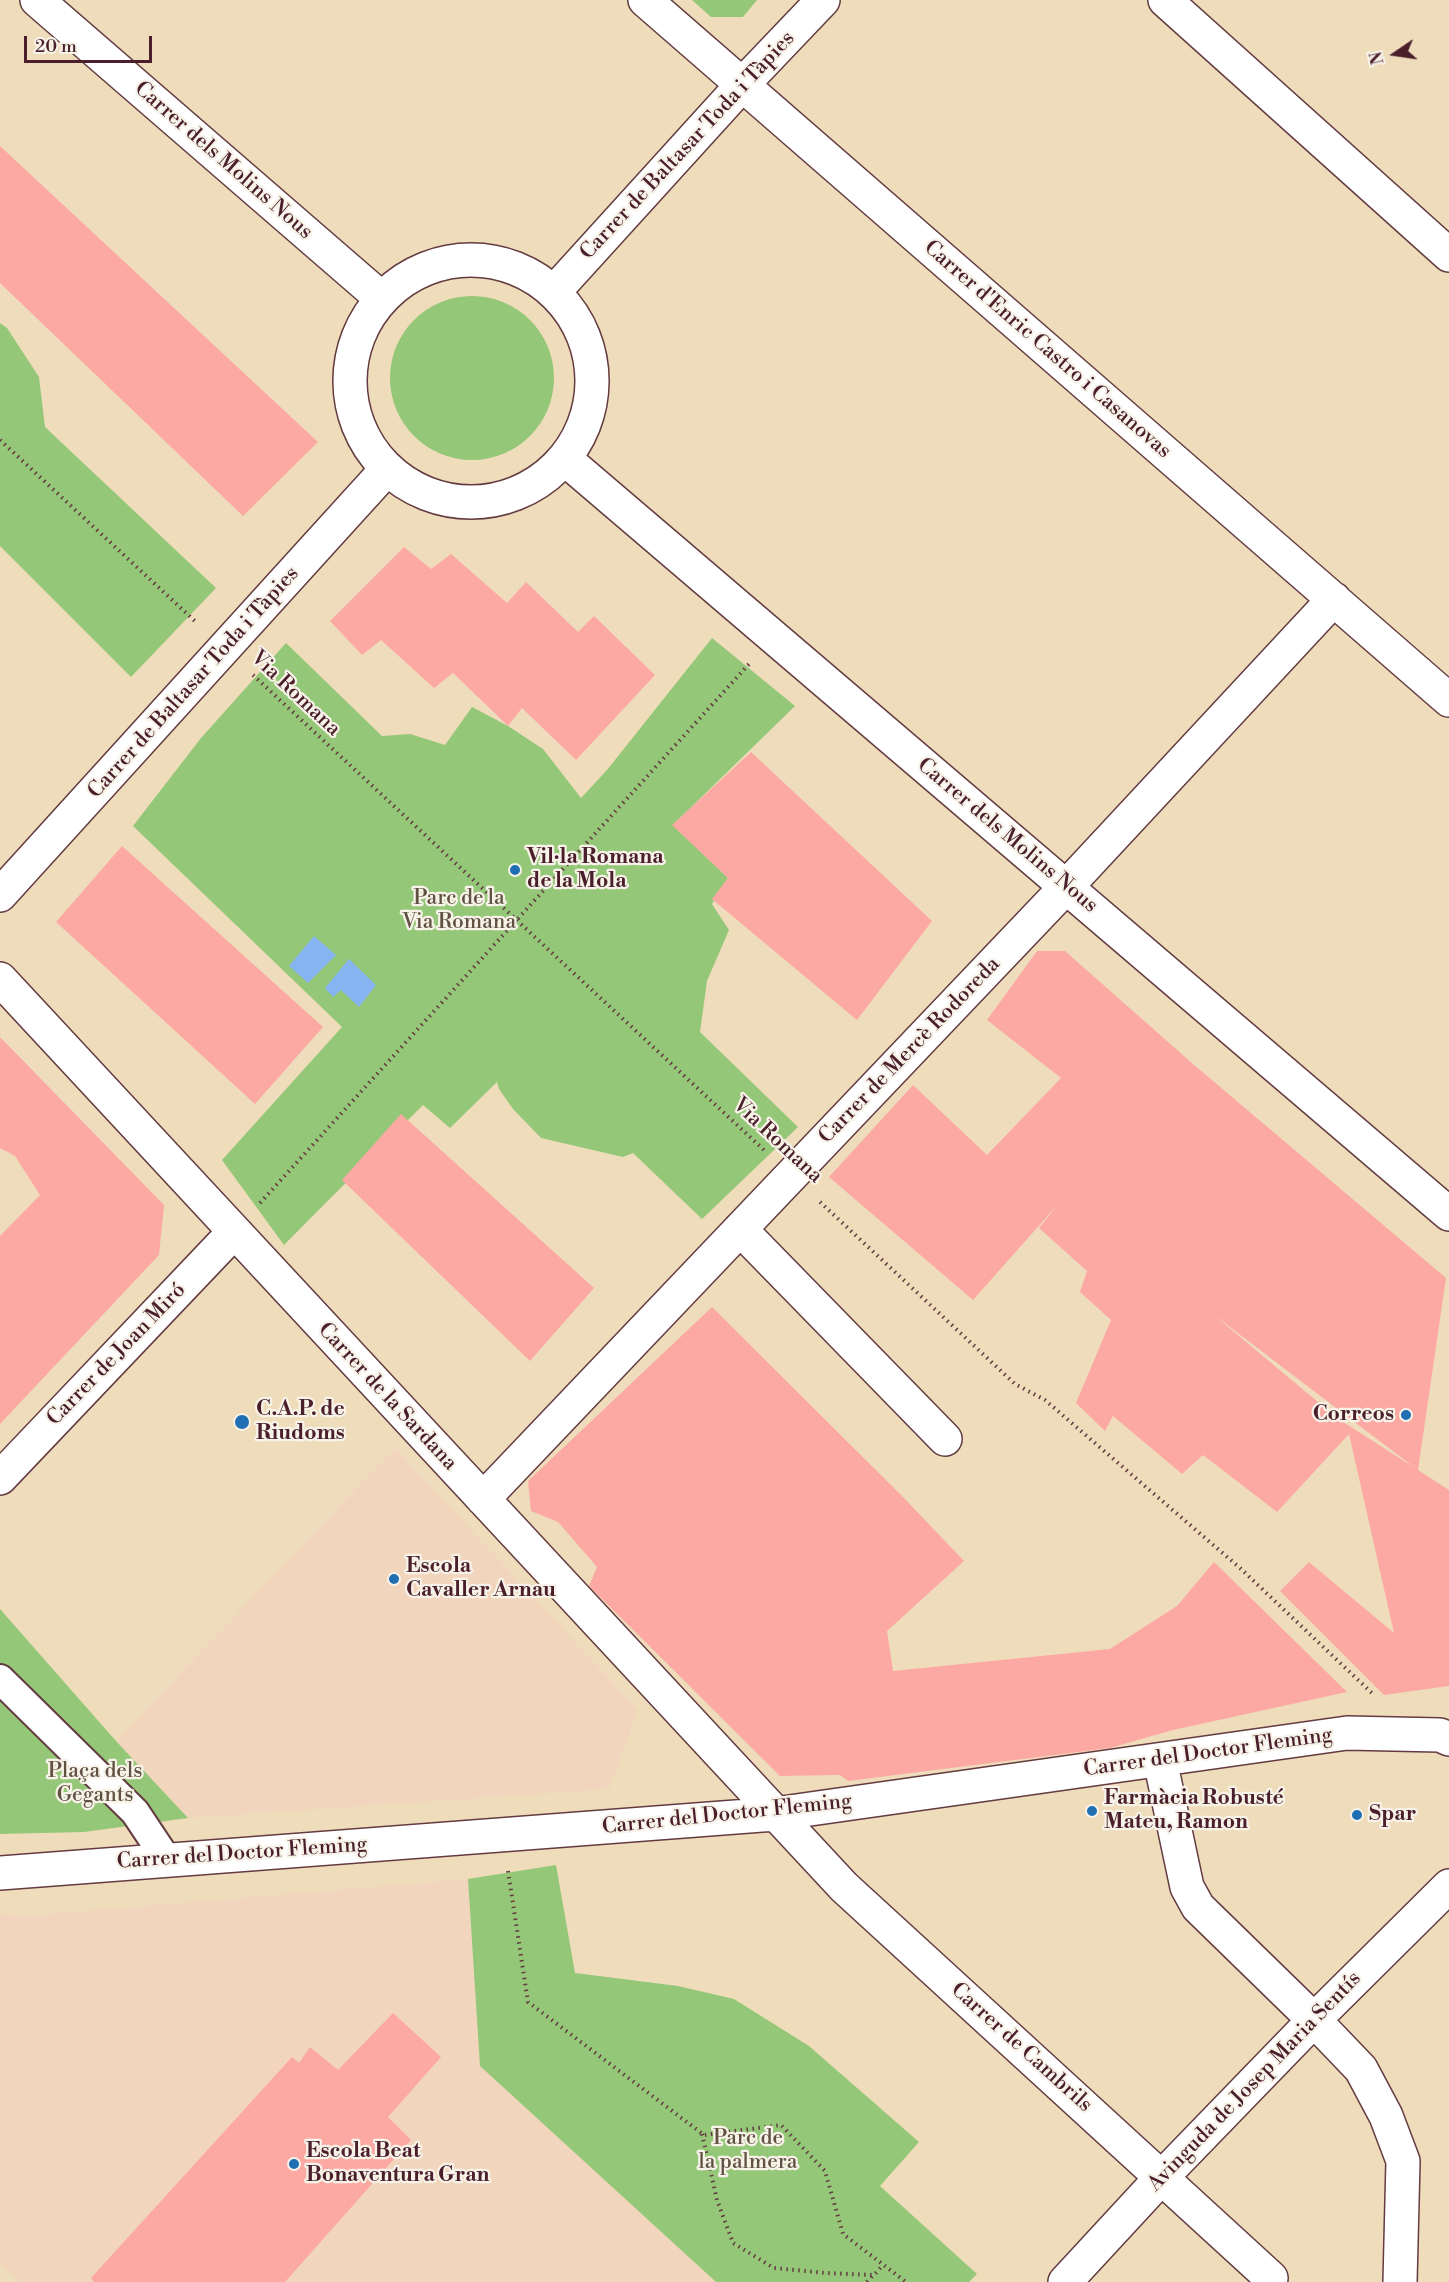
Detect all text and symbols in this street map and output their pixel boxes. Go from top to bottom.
scale bar [27,24,154,62]
north arrow [1365,24,1425,84]
street label: Carrer de Baltasar Toda i Tàpies [575,26,801,266]
text: 20 m [35,35,77,58]
text: N [1366,50,1389,66]
street label: Carrer dels Molins Nous [129,77,317,245]
street label: Carrer d'Enric Castro i Casanovas [918,236,1176,464]
street label: Carrer de Baltasar Toda i Tàpies [83,562,305,804]
street label: Via Romana [245,646,345,742]
street label: Carrer dels Molins Nous [912,753,1102,919]
place label: Vil·la Romana de la Mola [527,845,664,895]
marker: Vil·la Romana de la Mola [508,863,522,877]
park label: Parc de la Via Romana [402,886,516,936]
street label: Carrer de Mercè Rodoreda [814,952,1006,1150]
street label: Via Romana [727,1093,827,1189]
street label: Carrer de Joan Miró [42,1278,192,1432]
street label: Carrer de la Sardana [312,1318,462,1476]
place label: C.A.P. de Riudoms [256,1397,345,1447]
place label: Correos [1313,1402,1394,1428]
marker: Correos [1399,1408,1413,1422]
marker: C.A.P. de Riudoms [233,1413,251,1431]
place label: Escola Cavaller Arnau [406,1554,556,1604]
marker: Escola Cavaller Arnau [387,1572,401,1586]
street label: Carrer del Doctor Fleming [1082,1723,1334,1783]
park label: Plaça dels Gegants [48,1759,142,1809]
place label: Farmàcia Robusté Mateu, Ramon [1104,1786,1284,1836]
street label: Carrer del Doctor Fleming [601,1789,853,1841]
place label: Spar [1369,1802,1416,1828]
marker: Farmàcia Robusté Mateu, Ramon [1085,1804,1099,1818]
marker: Spar [1350,1808,1364,1822]
street label: Carrer del Doctor Fleming [116,1833,368,1875]
street label: Avinguda de Josep Maria Sentís [1143,1967,1367,2197]
street label: Carrer de Cambrils [945,1978,1097,2118]
park label: Parc de la palmera [699,2126,797,2176]
place label: Escola Beat Bonaventura Gran [306,2139,489,2189]
marker: Escola Beat Bonaventura Gran [287,2157,301,2171]

